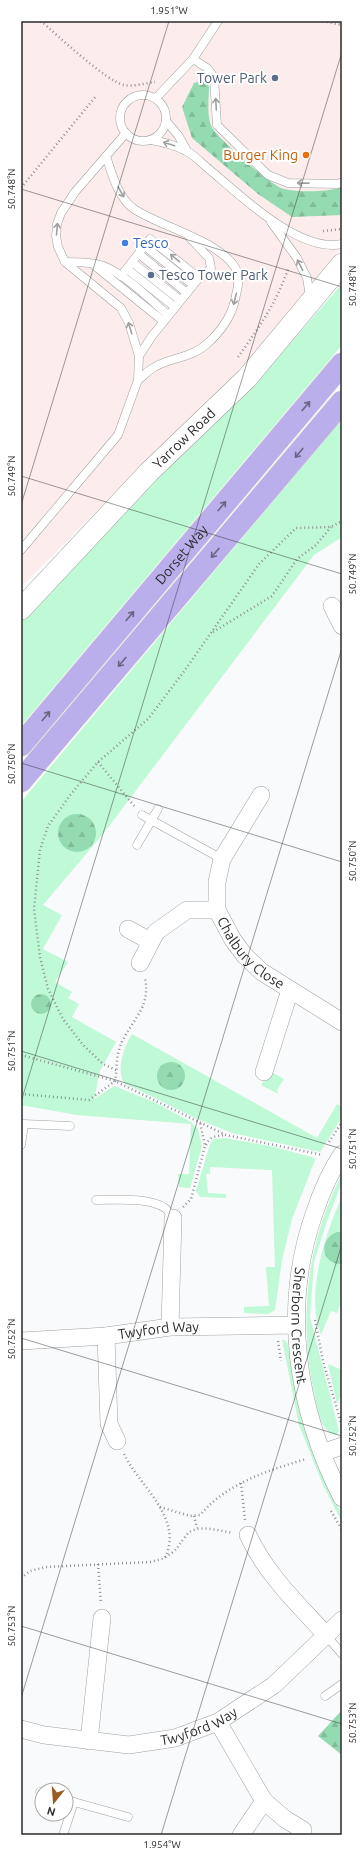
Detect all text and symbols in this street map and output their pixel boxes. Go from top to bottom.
text: 1.951°W [150,5,188,16]
place label: Tower Park [197,70,267,86]
marker: Tower Park [270,73,280,83]
one-way arrow [212,98,220,111]
one-way arrow [164,140,176,148]
place label: Burger King [223,147,298,163]
marker: Burger King [301,150,311,160]
text: 50.748°N [6,168,17,210]
one-way arrow [297,179,310,187]
one-way arrow [117,186,125,198]
one-way arrow [53,223,61,236]
place label: Tesco [133,235,169,251]
marker: Tesco [120,238,130,248]
one-way arrow [169,254,180,263]
one-way arrow [296,259,304,271]
text: 50.748°N [347,265,358,307]
place label: Tesco Tower Park [159,267,268,283]
marker: Tesco Tower Park [146,270,156,280]
one-way arrow [231,292,239,305]
one-way arrow [126,322,133,335]
one-way arrow [302,401,311,412]
street label: Yarrow Road [150,405,218,472]
one-way arrow [294,448,303,459]
text: 50.749°N [6,455,17,497]
one-way arrow [218,501,227,511]
street label: Dorset Way [152,521,211,587]
one-way arrow [210,547,219,558]
text: 50.749°N [347,553,358,595]
one-way arrow [125,611,134,621]
one-way arrow [117,657,126,668]
one-way arrow [42,710,51,721]
text: 50.750°N [6,743,17,785]
text: 50.750°N [347,840,358,882]
street label: Chalbury Close [214,914,287,992]
text: 50.751°N [6,1030,17,1072]
text: 50.751°N [347,1128,358,1170]
street label: Sherborn Crescent [288,1266,310,1386]
text: 50.752°N [6,1318,17,1360]
street label: Twyford Way [117,1319,199,1342]
text: 50.752°N [347,1415,358,1457]
text: 50.753°N [6,1605,17,1647]
text: 50.753°N [347,1702,358,1744]
street label: Twyford Way [159,1704,240,1748]
north arrow [34,1782,74,1822]
text: N [45,1805,57,1819]
text: 1.954°W [143,1839,181,1850]

